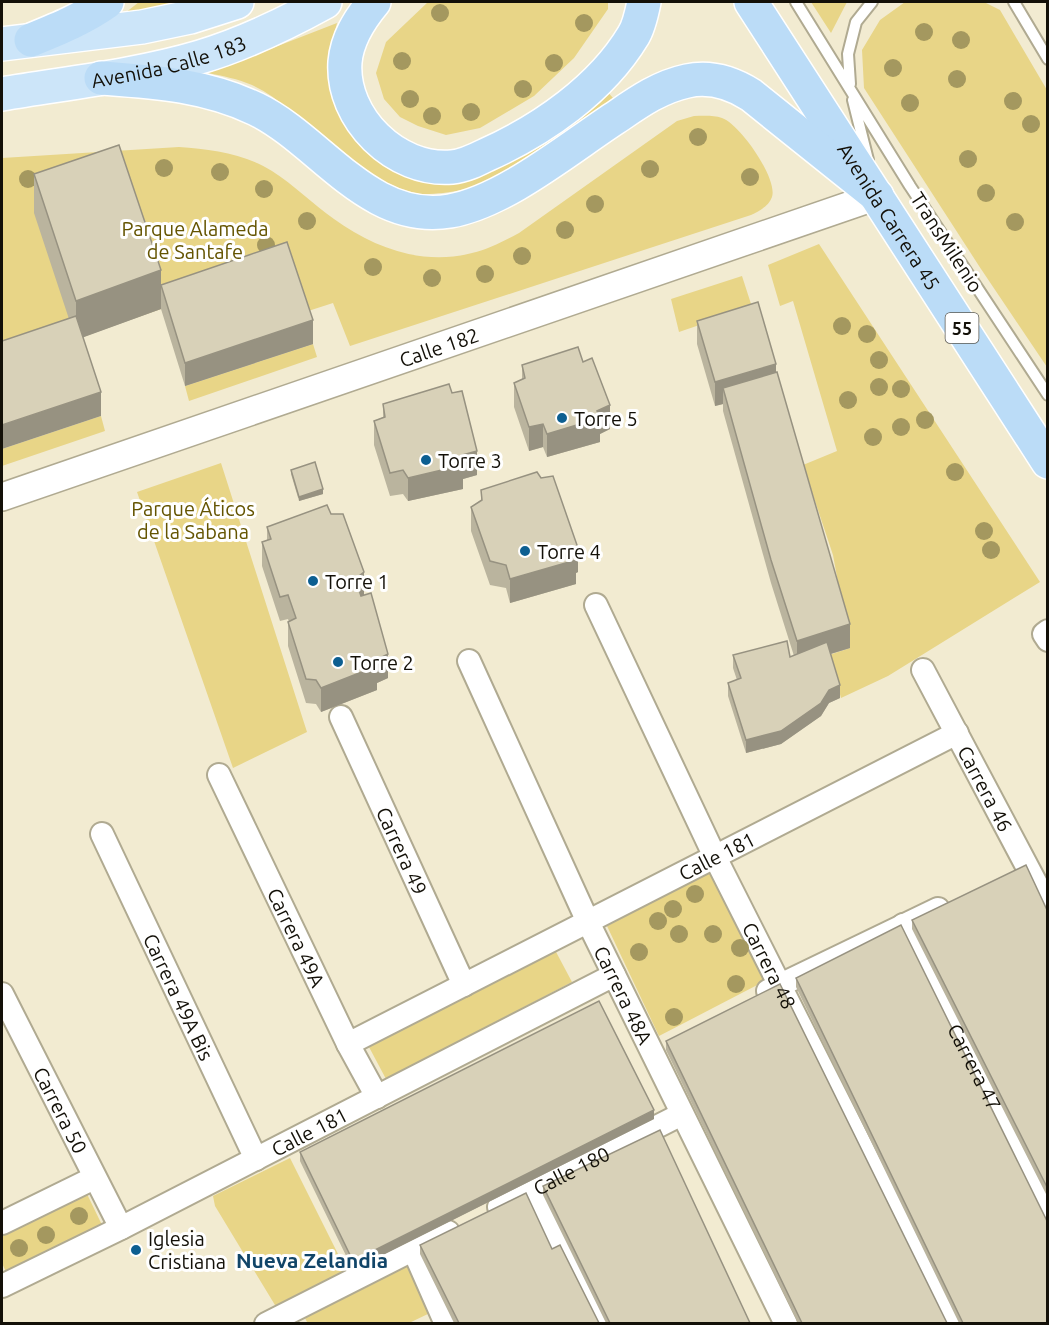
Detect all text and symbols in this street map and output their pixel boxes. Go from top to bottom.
street label: Avenida Calle 183 [90,30,249,91]
street label: Avenida Carrera 45 [834,139,945,294]
street label: TransMilenio [906,188,988,296]
park label: Parque Alameda de Santafe [121,217,269,263]
road number: 55 [946,313,978,343]
street label: Calle 182 [396,322,482,371]
place label: Torre 5 [574,407,638,430]
marker: Torre 5 [555,411,569,425]
place label: Torre 3 [438,449,502,472]
marker: Torre 3 [419,453,433,467]
park label: Parque Áticos de la Sabana [131,497,255,543]
place label: Torre 4 [537,540,601,563]
marker: Torre 4 [518,544,532,558]
place label: Torre 1 [325,570,389,593]
marker: Torre 1 [306,574,320,588]
place label: Torre 2 [350,651,414,674]
marker: Torre 2 [331,655,345,669]
street label: Carrera 46 [954,742,1018,835]
street label: Carrera 49 [372,803,432,898]
street label: Calle 181 [675,827,759,885]
street label: Carrera 49A [263,884,330,990]
street label: Carrera 48 [738,918,801,1012]
street label: Carrera 49A Bis [139,930,219,1064]
street label: Carrera 48A [590,942,658,1048]
street label: Carrera 47 [944,1020,1007,1114]
street label: Carrera 50 [29,1063,92,1157]
street label: Calle 181 [267,1102,351,1160]
street label: Calle 180 [529,1141,613,1199]
place label: Iglesia Cristiana [148,1227,226,1273]
marker: Iglesia Cristiana [129,1243,143,1257]
district label: Nueva Zelandia [236,1248,388,1272]

